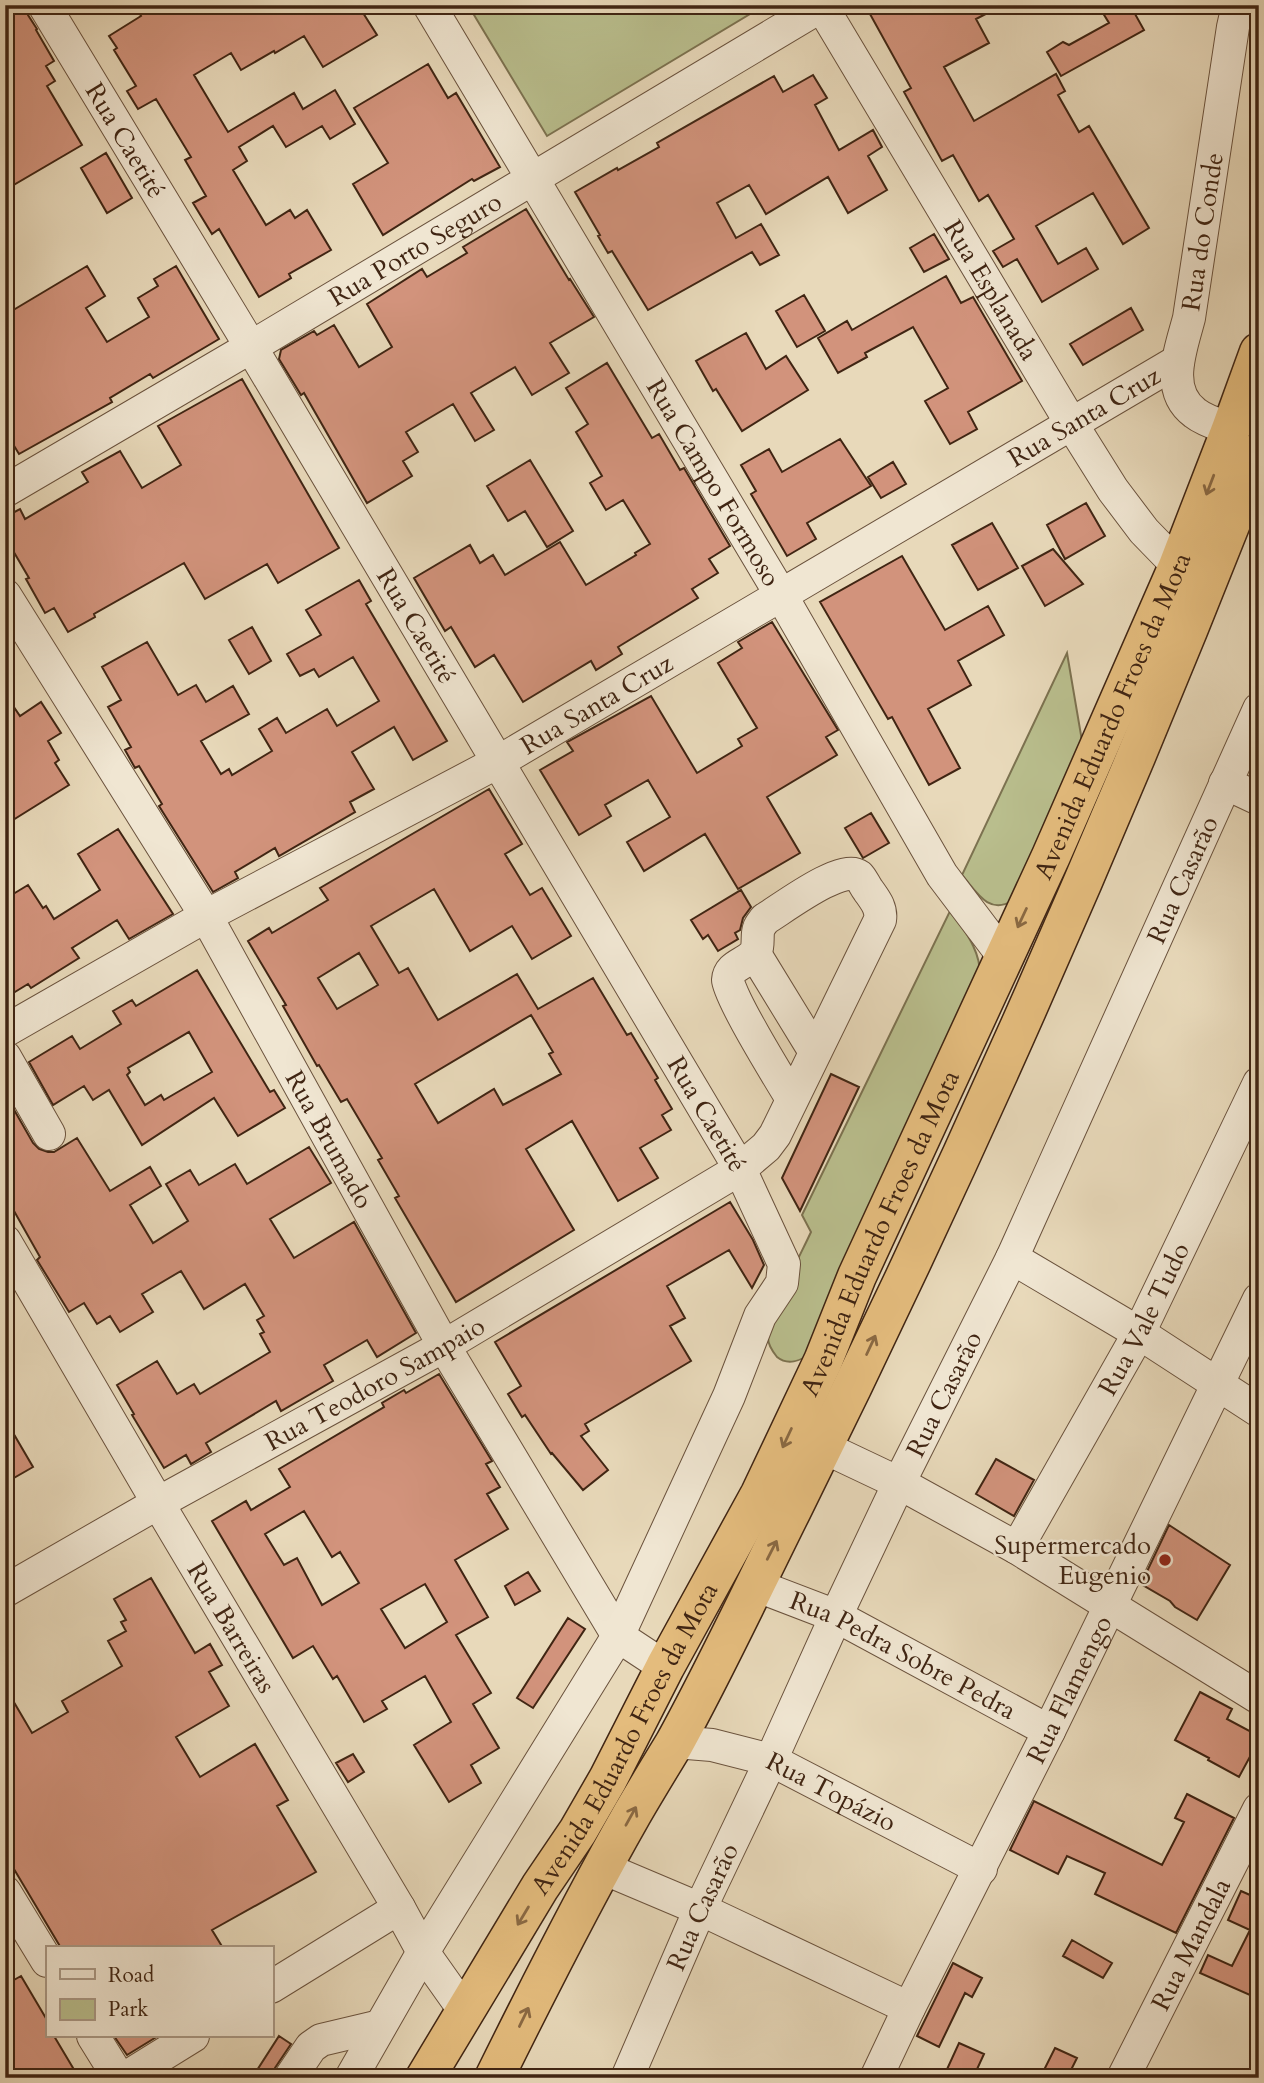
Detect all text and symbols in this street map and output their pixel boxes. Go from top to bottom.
street label: Rua Caetité [77,76,174,205]
street label: Rua do Conde [1173,150,1232,313]
street label: Rua Porto Seguro [322,184,508,315]
street label: Rua Esplanada [935,213,1047,367]
street label: Rua Santa Cruz [1002,358,1167,475]
street label: Rua Campo Formoso [638,373,789,593]
one-way arrow [1202,474,1215,495]
street label: Avenida Eduardo Froes da Mota [1026,548,1200,885]
street label: Rua Caetité [368,562,464,690]
street label: Rua Santa Cruz [514,646,680,763]
street label: Rua Casarão [1139,810,1227,949]
one-way arrow [1015,907,1028,929]
street label: Rua Caetité [659,1050,755,1178]
street label: Rua Brumado [277,1064,382,1215]
street label: Avenida Eduardo Froes da Mota [792,1064,968,1402]
street label: Rua Vale Tudo [1090,1237,1198,1402]
street label: Rua Teodoro Sampaio [259,1309,491,1459]
street label: Rua Casarão [898,1325,990,1463]
one-way arrow [865,1335,879,1356]
one-way arrow [779,1427,793,1448]
place label: Supermercado Eugenio [994,1528,1151,1593]
one-way arrow [766,1540,780,1561]
marker: Supermercado Eugenio [1157,1552,1173,1568]
street label: Rua Barreiras [179,1555,284,1700]
street label: Avenida Eduardo Froes da Mota [523,1576,726,1902]
street label: Rua Pedra Sobre Pedra [785,1583,1022,1728]
street label: Rua Flamengo [1018,1610,1120,1769]
street label: Rua Topázio [760,1744,902,1840]
one-way arrow [625,1806,638,1827]
street label: Rua Casarão [658,1837,747,1976]
street label: Rua Mandala [1143,1872,1239,2017]
one-way arrow [516,1905,530,1925]
legend [46,1946,273,2038]
text: Road [108,1961,154,1990]
text: Park [108,1995,149,2024]
one-way arrow [518,2007,532,2028]

